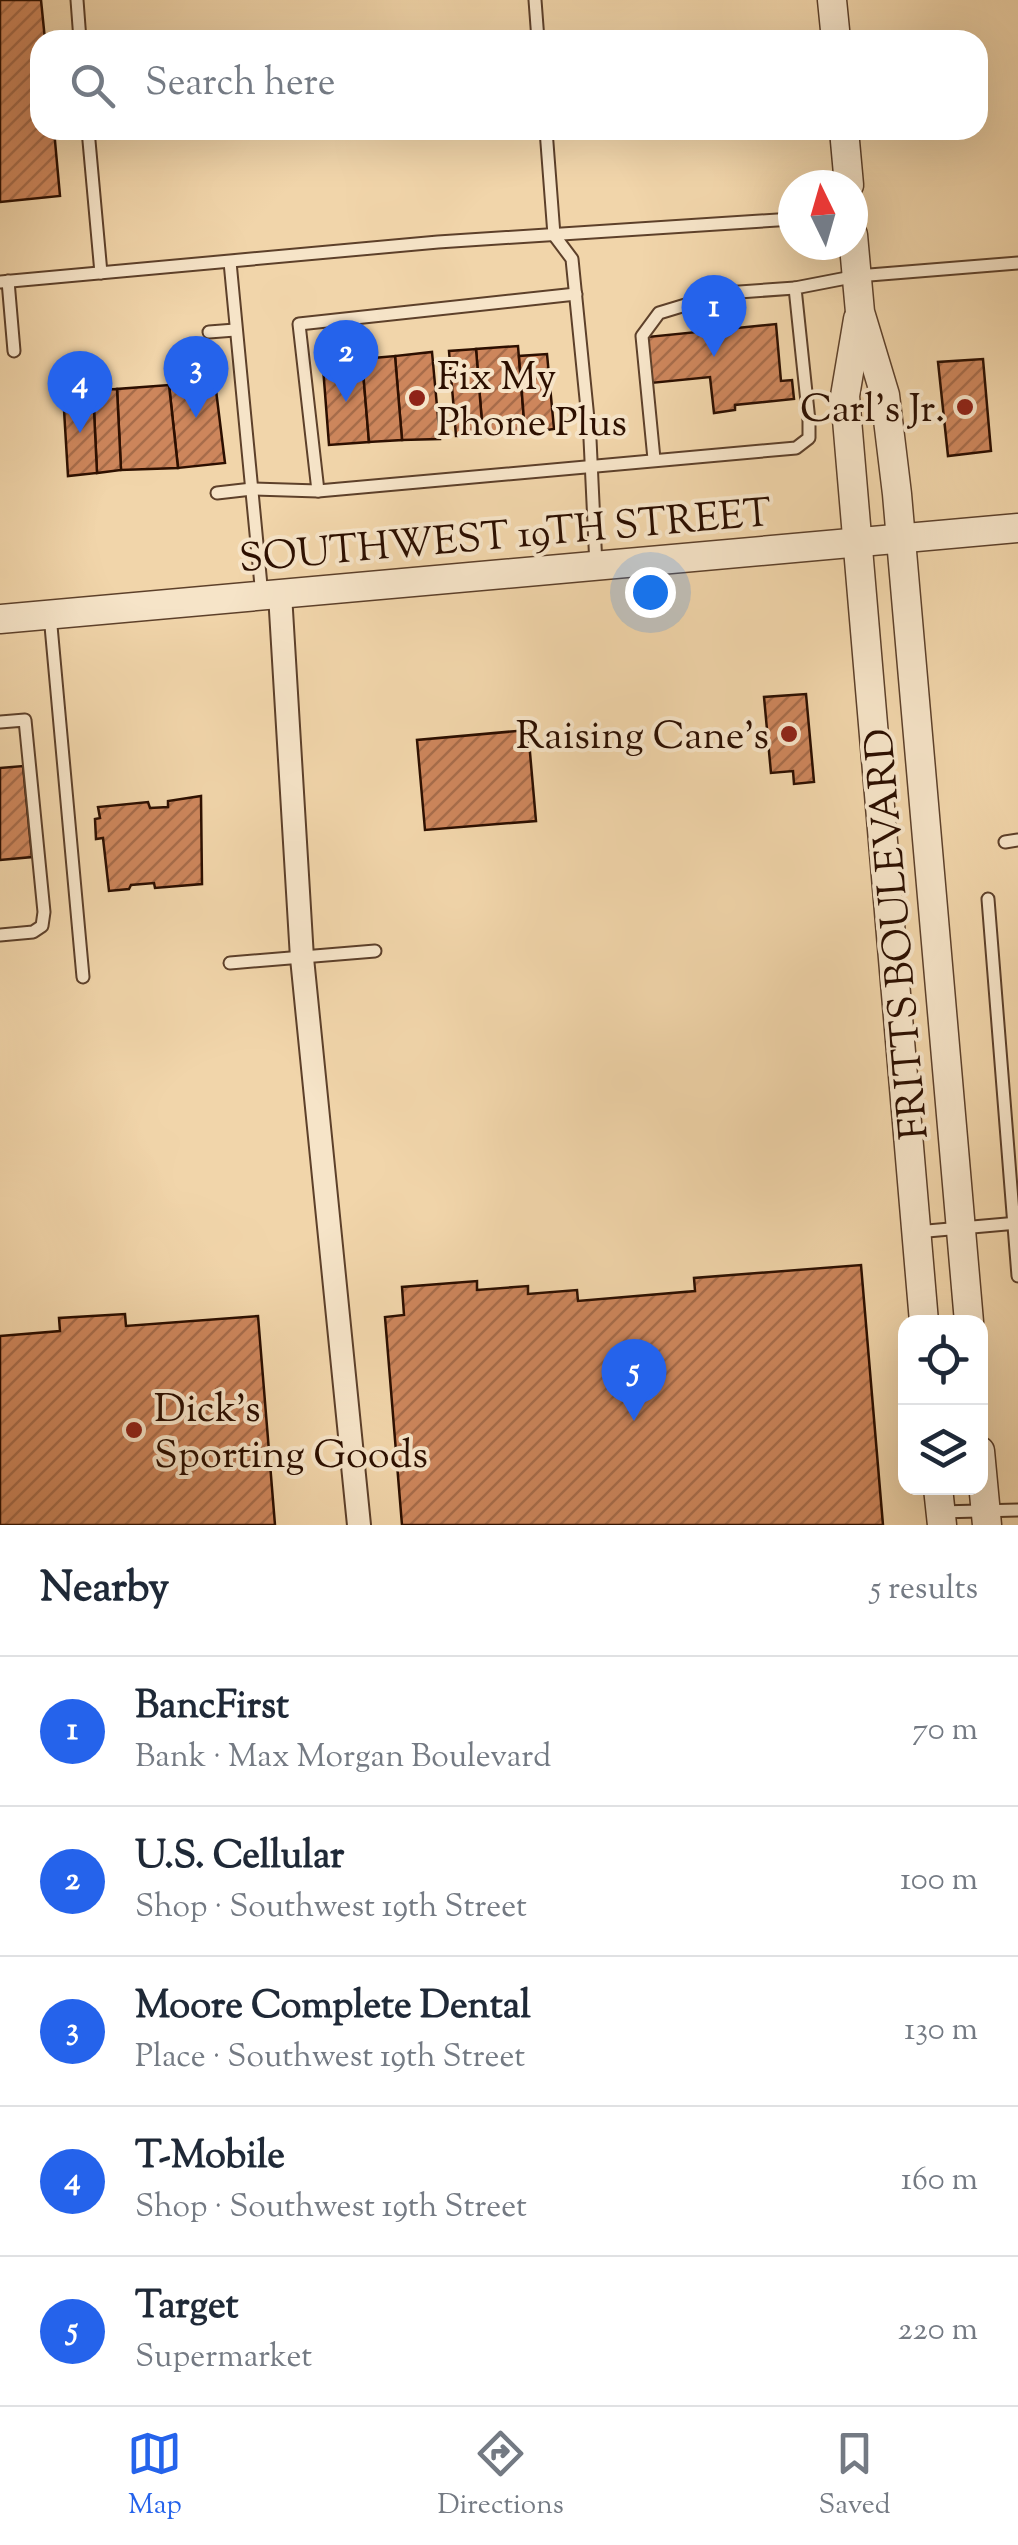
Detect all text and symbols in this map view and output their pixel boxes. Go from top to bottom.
search box [30,30,988,140]
icon: search [65,58,120,113]
text: Search here [145,58,336,112]
north arrow [778,170,868,260]
pin: 1 [682,274,746,357]
pin: 2 [314,320,378,402]
pin: 3 [164,336,228,418]
pin: 4 [48,350,112,433]
place label: Fix My Phone Plus [437,351,627,454]
place label: Carl's Jr. [800,383,945,440]
marker: Fix My Phone Plus [406,387,428,409]
marker: Carl's Jr. [954,396,976,418]
street label: SOUTHWEST 19TH STREET [237,487,774,590]
your location [625,567,676,618]
place label: Raising Cane's [516,710,769,767]
marker: Raising Cane's [778,723,800,745]
street label: FRITTS BOULEVARD [853,726,946,1141]
map controls [898,1315,988,1495]
button: locate [898,1315,988,1405]
pin: 5 [602,1338,666,1421]
place label: Dick's Sporting Goods [154,1383,428,1486]
button: layers [898,1405,988,1495]
marker: Dick's Sporting Goods [123,1419,145,1441]
text: Nearby [40,1560,169,1620]
text: 5 results [870,1567,978,1613]
text: BancFirst [135,1681,289,1735]
text: 1 [67,1708,78,1754]
text: 70 m [912,1708,978,1754]
text: Bank · Max Morgan Boulevard [135,1735,551,1781]
text: U.S. Cellular [135,1831,344,1885]
text: 2 [65,1858,80,1904]
text: 100 m [900,1858,978,1904]
text: Shop · Southwest 19th Street [135,1885,527,1931]
text: Moore Complete Dental [135,1981,531,2035]
text: 3 [66,2008,79,2054]
text: 130 m [904,2008,978,2054]
text: Place · Southwest 19th Street [135,2035,525,2081]
text: T-Mobile [135,2131,285,2185]
text: 4 [64,2158,81,2204]
text: 160 m [901,2158,978,2204]
text: Shop · Southwest 19th Street [135,2185,527,2231]
text: Target [135,2281,238,2335]
text: 5 [67,2308,78,2354]
text: 220 m [898,2308,978,2354]
text: Supermarket [135,2335,312,2381]
tab: Map [127,2426,182,2526]
tab: Directions [437,2426,564,2526]
tab: Saved [819,2426,891,2526]

